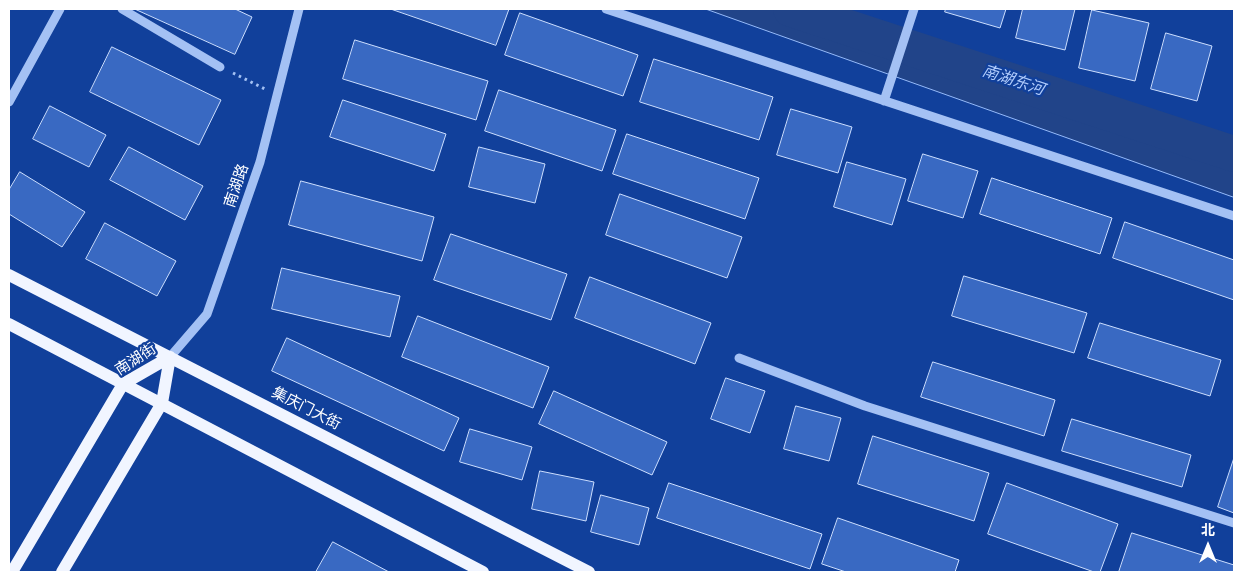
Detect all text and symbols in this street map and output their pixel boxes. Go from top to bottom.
water label: 南湖东河 [980,62,1046,100]
street label: 南湖路 [221,162,253,210]
street label: 南湖街 [112,340,160,380]
street label: 集庆门大街 [269,384,343,434]
north arrow [1183,521,1233,571]
text: 北 [1201,522,1215,539]

